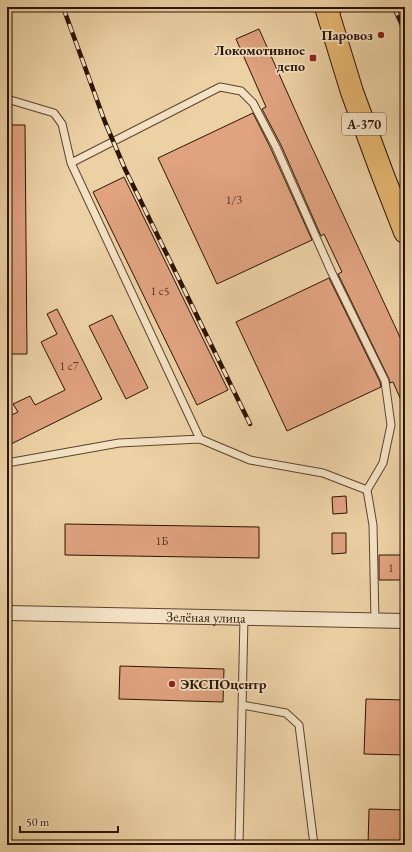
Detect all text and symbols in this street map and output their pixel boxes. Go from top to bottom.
place label: Паровоз [321,26,373,44]
marker: Паровоз [376,30,386,40]
place label: Локомотивное депо [214,41,305,75]
marker: Локомотивное депо [308,53,318,63]
road number: А-370 [342,113,386,135]
house number: 1/3 [226,192,242,208]
house number: 1 с5 [151,283,170,299]
house number: 1 с7 [60,358,79,374]
house number: 1Б [156,533,168,549]
house number: 1 [388,560,394,576]
street label: Зелёная улица [166,607,246,627]
place label: ЭКСПОцентр [180,675,267,693]
marker: ЭКСПОцентр [167,679,177,689]
scale bar [20,808,118,834]
text: 50 m [26,814,50,830]

